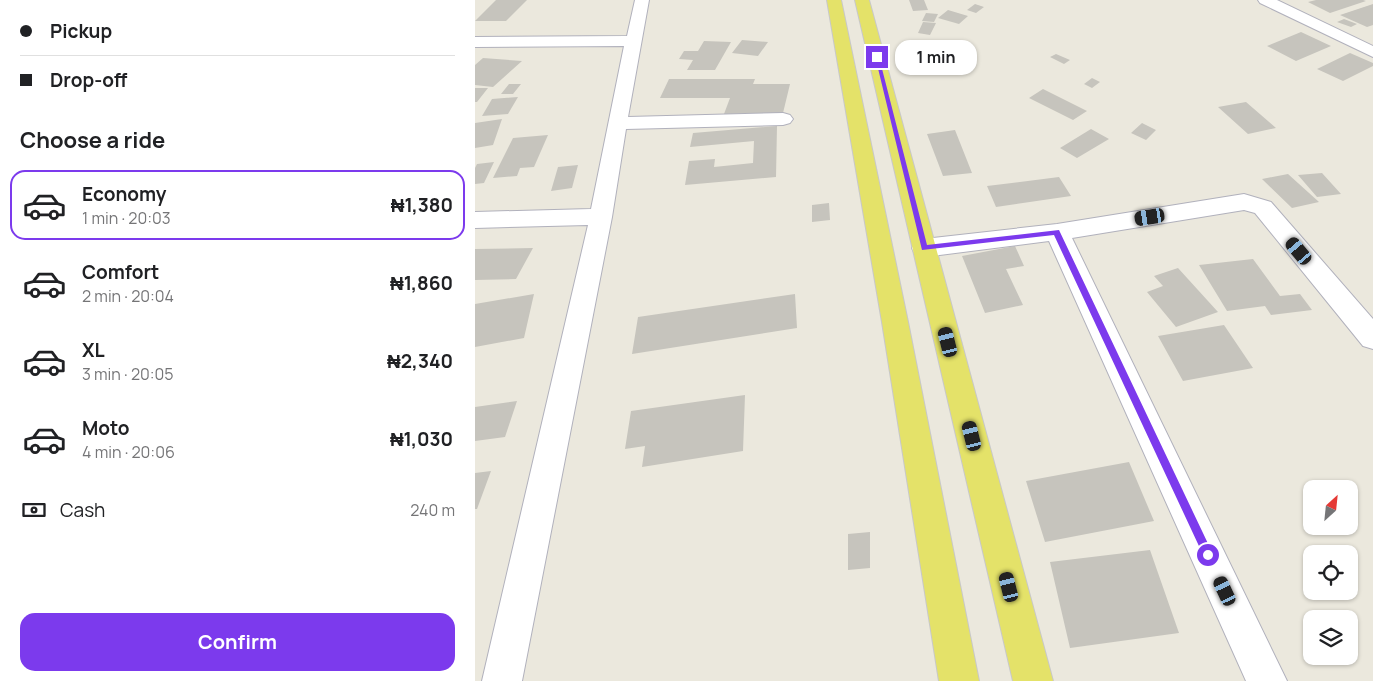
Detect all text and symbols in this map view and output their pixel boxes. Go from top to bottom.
text: Pickup [50,18,112,44]
callout: 1 min [895,40,977,74]
route end [866,46,888,68]
text: 1 min [916,46,956,68]
text: Drop-off [50,67,127,93]
text: Choose a ride [20,125,165,155]
text: Economy [82,181,166,207]
icon: car [22,183,67,228]
text: ₦1,380 [391,192,453,218]
text: 1 min · 20:03 [82,207,171,229]
car [1134,207,1165,227]
car [1283,235,1314,267]
text: Comfort [82,259,159,285]
icon: car [22,261,67,306]
text: ₦1,860 [390,270,453,296]
text: 2 min · 20:04 [82,285,174,307]
car [937,326,958,358]
text: XL [82,337,105,363]
icon: car [22,339,67,384]
text: ₦2,340 [387,348,453,374]
text: 3 min · 20:05 [82,363,174,385]
text: Moto [82,415,129,441]
icon: car [22,417,67,462]
car [961,420,982,452]
text: ₦1,030 [390,426,453,452]
text: 4 min · 20:06 [82,441,175,463]
north arrow [1303,480,1357,535]
map controls [1303,480,1358,665]
icon: cash [20,496,48,524]
text: Cash [60,497,105,523]
text: 240 m [410,499,455,521]
route start [1197,544,1219,566]
button: locate [1303,545,1358,600]
car [998,571,1019,603]
car [1211,574,1238,608]
button: layers [1303,610,1358,665]
button: Confirm [20,613,455,671]

